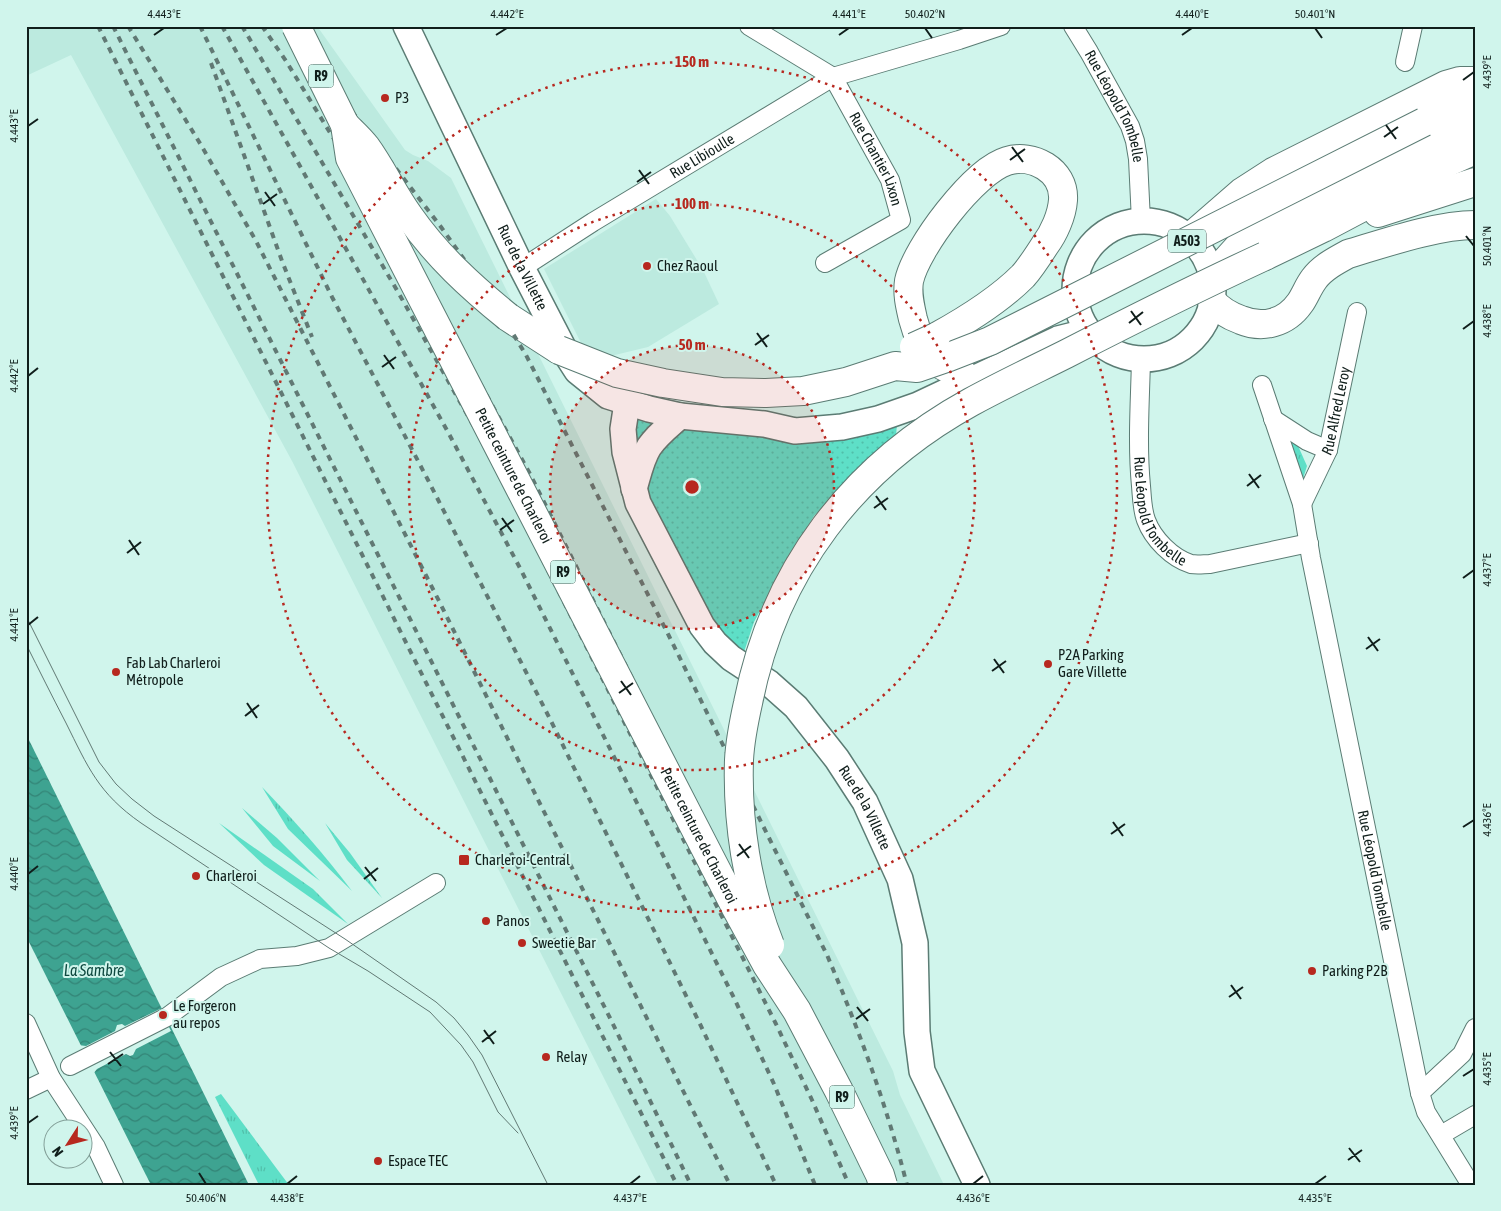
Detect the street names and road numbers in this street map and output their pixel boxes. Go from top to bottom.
street label: Rue Léopold Tombelle [1082,47,1147,164]
road number: R9 [308,64,334,88]
street label: Rue Chantier Lixon [846,109,906,207]
street label: Rue Libioulle [666,130,737,182]
street label: Rue de la Villette [494,222,551,313]
road number: A503 [1168,230,1206,252]
street label: Rue Alfred Leroy [1318,365,1353,458]
street label: Petite ceinture de Charleroi [472,405,556,546]
street label: Rue Léopold Tombelle [1131,456,1190,569]
road number: R9 [550,560,576,584]
street label: Rue de la Villette [835,762,895,852]
street label: Petite ceinture de Charleroi [657,765,741,906]
street label: Rue Léopold Tombelle [1355,808,1396,932]
road number: R9 [830,1086,854,1108]

